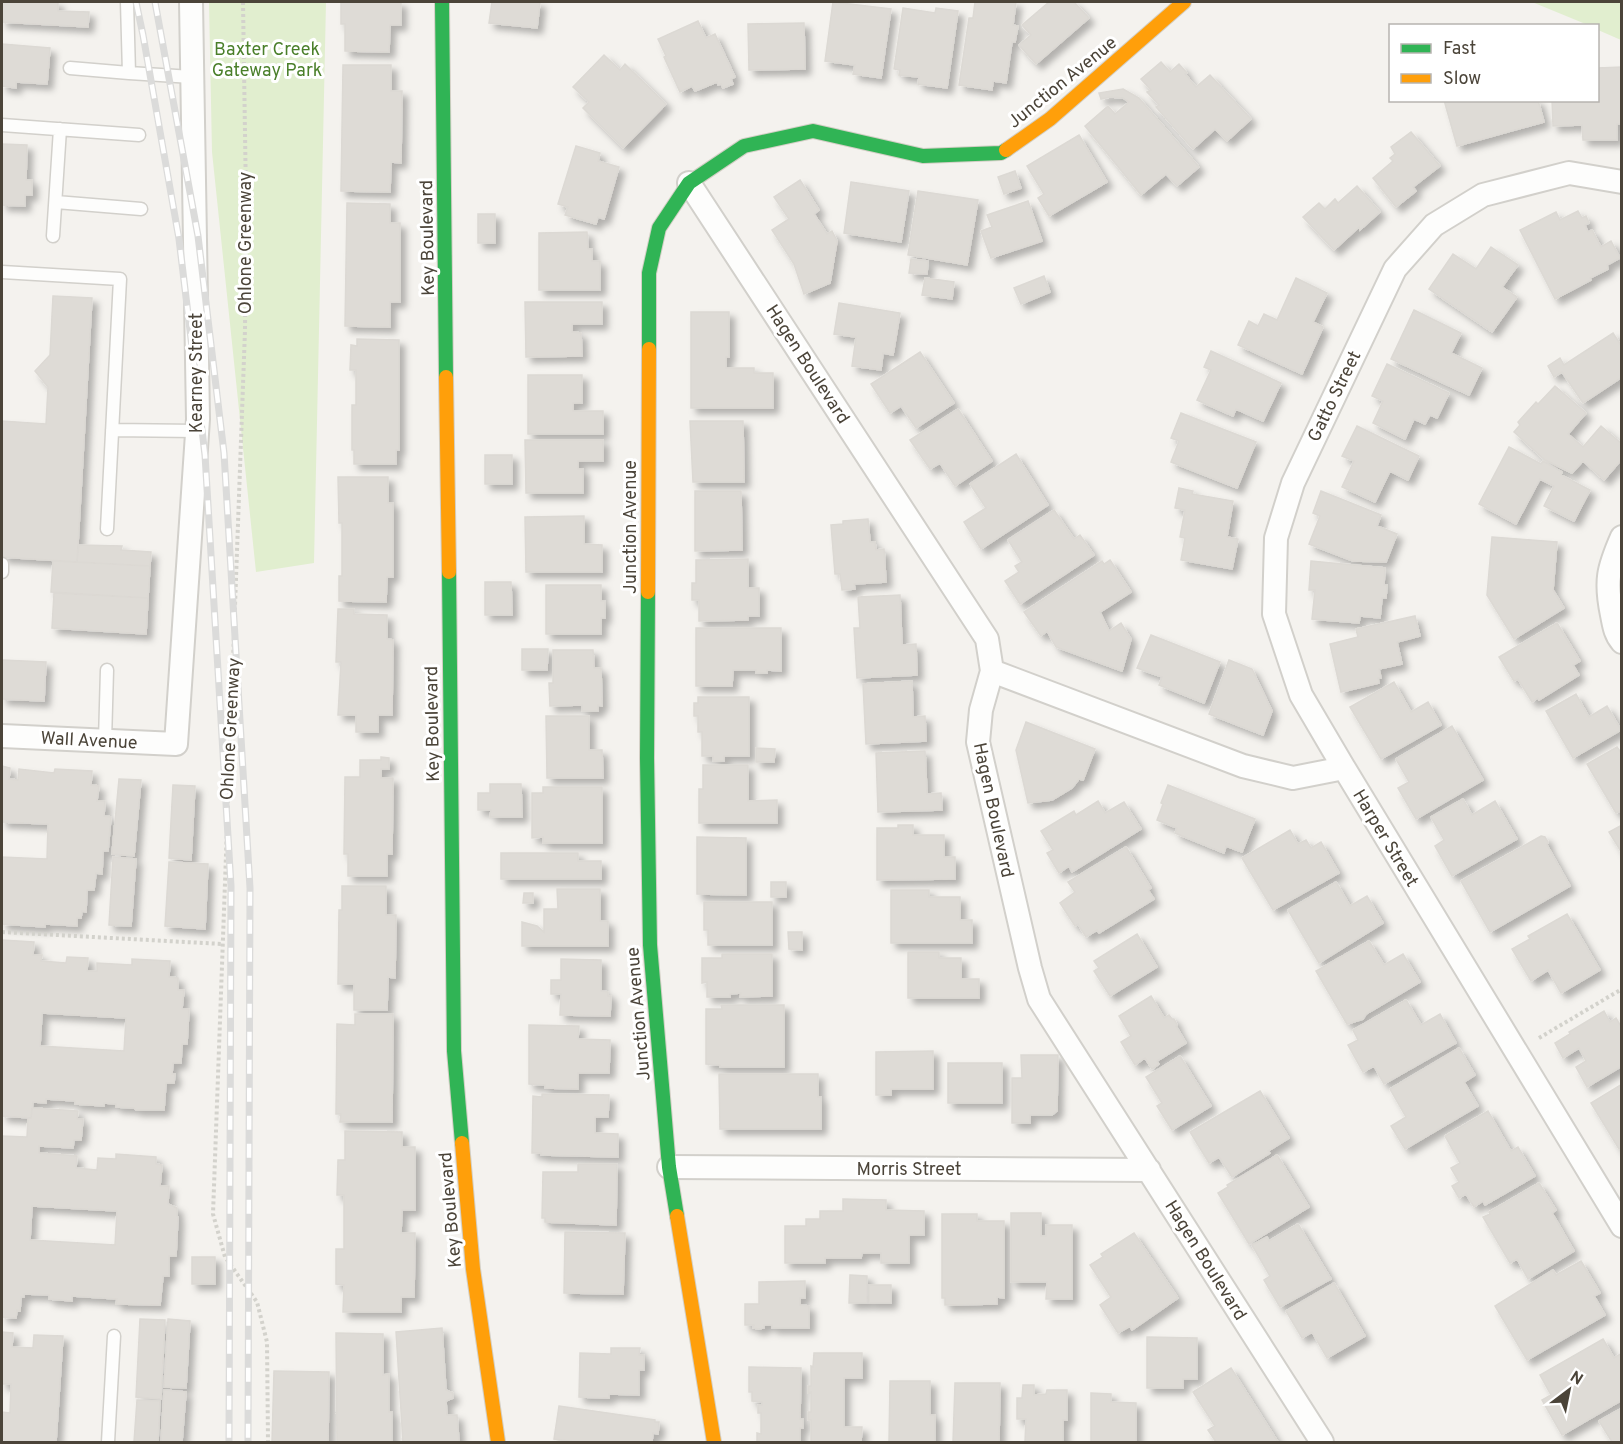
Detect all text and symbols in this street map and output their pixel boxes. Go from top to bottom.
legend [1389,24,1599,102]
street label: Junction Avenue [1004,32,1122,134]
text: Fast [1443,38,1476,61]
park label: Baxter Creek Gateway Park [212,39,322,83]
text: Slow [1443,68,1481,91]
street label: Ohlone Greenway [235,172,258,314]
street label: Key Boulevard [416,180,441,296]
street label: Hagen Boulevard [760,301,854,429]
street label: Kearney Street [186,313,209,433]
street label: Gatto Street [1303,347,1367,446]
street label: Junction Avenue [620,460,643,594]
street label: Ohlone Greenway [216,657,247,801]
street label: Key Boulevard [421,666,446,782]
street label: Wall Avenue [40,727,138,756]
street label: Hagen Boulevard [967,741,1018,880]
street label: Harper Street [1347,786,1423,892]
street label: Junction Avenue [622,946,657,1082]
street label: Key Boulevard [435,1151,468,1269]
street label: Morris Street [856,1159,962,1182]
street label: Hagen Boulevard [1159,1196,1251,1325]
north arrow [1539,1360,1599,1420]
text: N [1566,1367,1586,1391]

